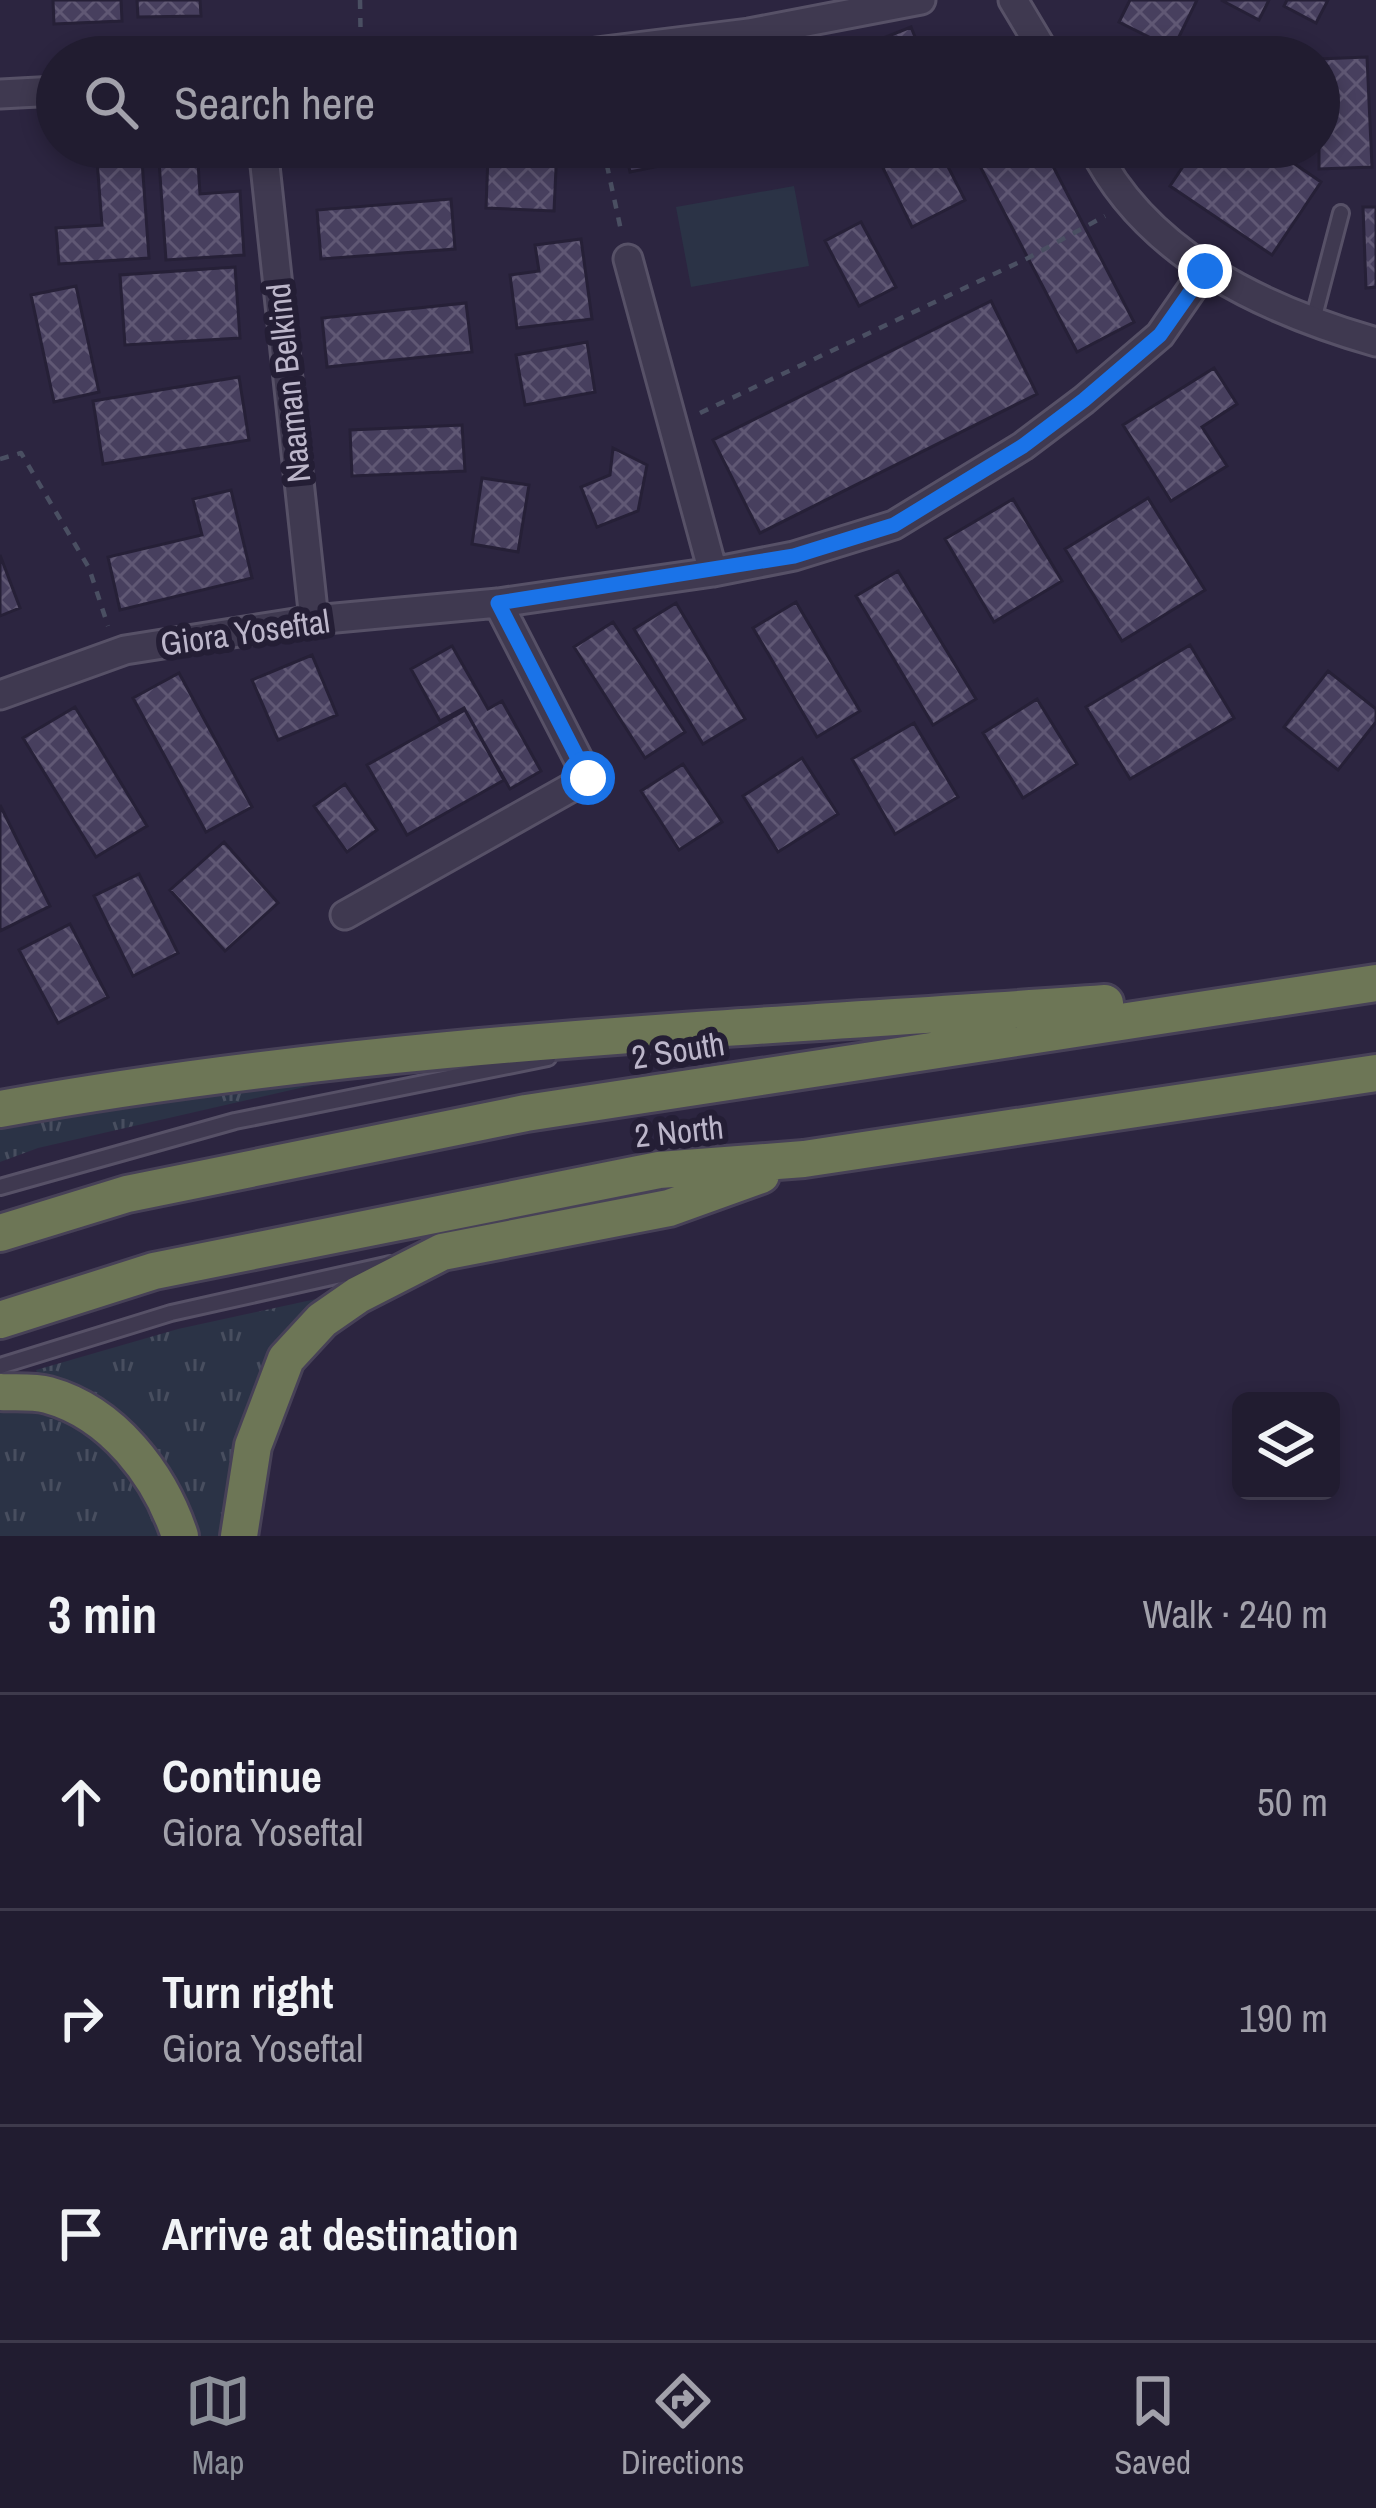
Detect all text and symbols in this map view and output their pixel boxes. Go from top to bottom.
search box [36,36,1340,168]
icon: search [78,69,144,135]
text: Search here [174,72,375,133]
route end [1178,244,1232,298]
street label: Naaman Belkind [256,281,320,485]
street label: Giora Yoseftal [158,598,332,666]
route start [561,751,615,805]
street label: 2 South [628,1021,728,1079]
street label: 2 North [633,1104,725,1158]
map controls [1232,1392,1340,1500]
button: layers [1232,1392,1340,1500]
text: 3 min [48,1580,157,1649]
text: Walk · 240 m [1143,1588,1328,1640]
text: Continue [162,1745,322,1806]
icon: ahead [48,1769,114,1835]
text: 50 m [1257,1776,1328,1828]
text: Giora Yoseftal [162,1806,363,1858]
text: Turn right [162,1961,334,2022]
icon: right [48,1985,114,2051]
text: 190 m [1239,1992,1328,2044]
text: Giora Yoseftal [162,2022,363,2074]
icon: arrive [48,2201,114,2267]
text: Arrive at destination [162,2203,519,2264]
tab: Map [185,2368,251,2484]
tab: Directions [621,2368,744,2484]
tab: Saved [1114,2368,1191,2484]

